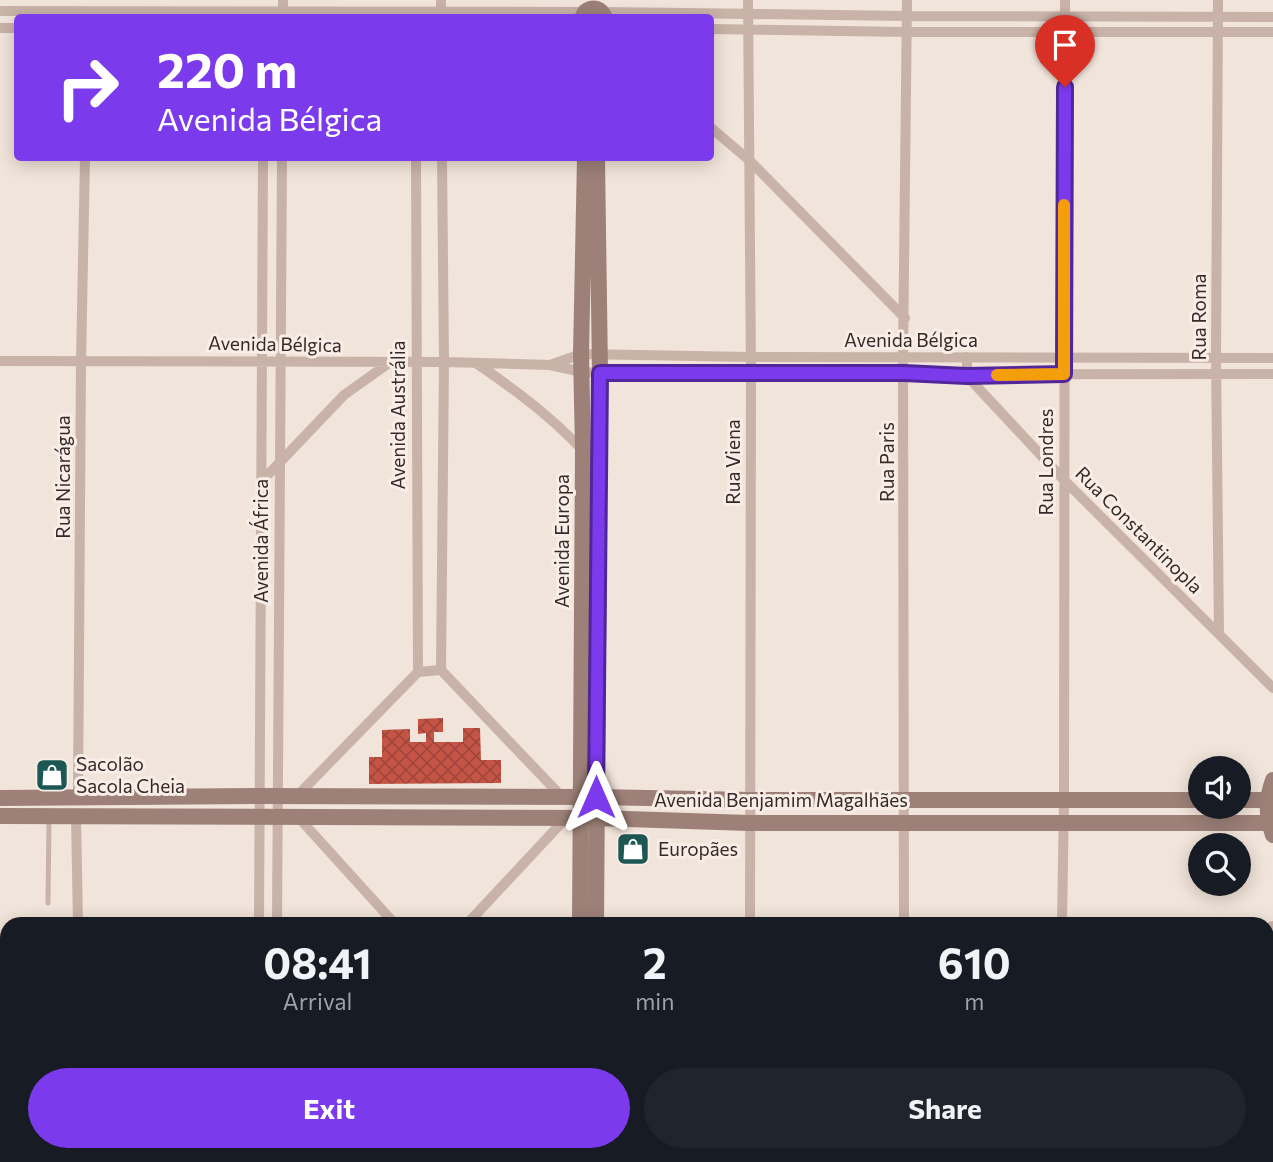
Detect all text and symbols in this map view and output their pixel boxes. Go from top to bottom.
pin [1035,15,1095,87]
icon: arrive [1046,26,1084,64]
text: 220 m [157,38,297,98]
icon: right [42,42,133,133]
text: Avenida Bélgica [157,98,382,138]
street label: Rua Roma [1187,274,1210,360]
street label: Avenida Bélgica [844,328,978,351]
street label: Avenida Bélgica [208,331,342,356]
street label: Avenida Austrália [386,341,409,489]
street label: Rua Londres [1034,409,1057,515]
street label: Rua Nicarágua [51,415,74,539]
street label: Rua Viena [721,419,744,505]
street label: Rua Paris [875,422,898,502]
street label: Rua Constantinopla [1071,461,1208,598]
street label: Avenida Europa [550,474,573,608]
street label: Avenida África [249,479,272,603]
place label: Sacolão Sacola Cheia [76,752,185,797]
shop icon: Sacolão Sacola Cheia [33,756,71,794]
map controls [1188,756,1251,896]
button: sound [1188,756,1251,819]
position arrow [559,760,633,834]
street label: Avenida Benjamim Magalhães [654,788,908,811]
shop icon: Europães [614,830,652,868]
button: search [1188,833,1251,896]
place label: Europães [658,837,738,860]
text: 08:41 [263,936,372,988]
text: 2 [643,936,667,988]
text: 610 [938,936,1011,988]
text: Arrival [283,987,352,1015]
text: min [635,987,674,1015]
text: m [964,987,984,1015]
button: Exit [28,1068,630,1148]
button: Share [644,1068,1246,1148]

